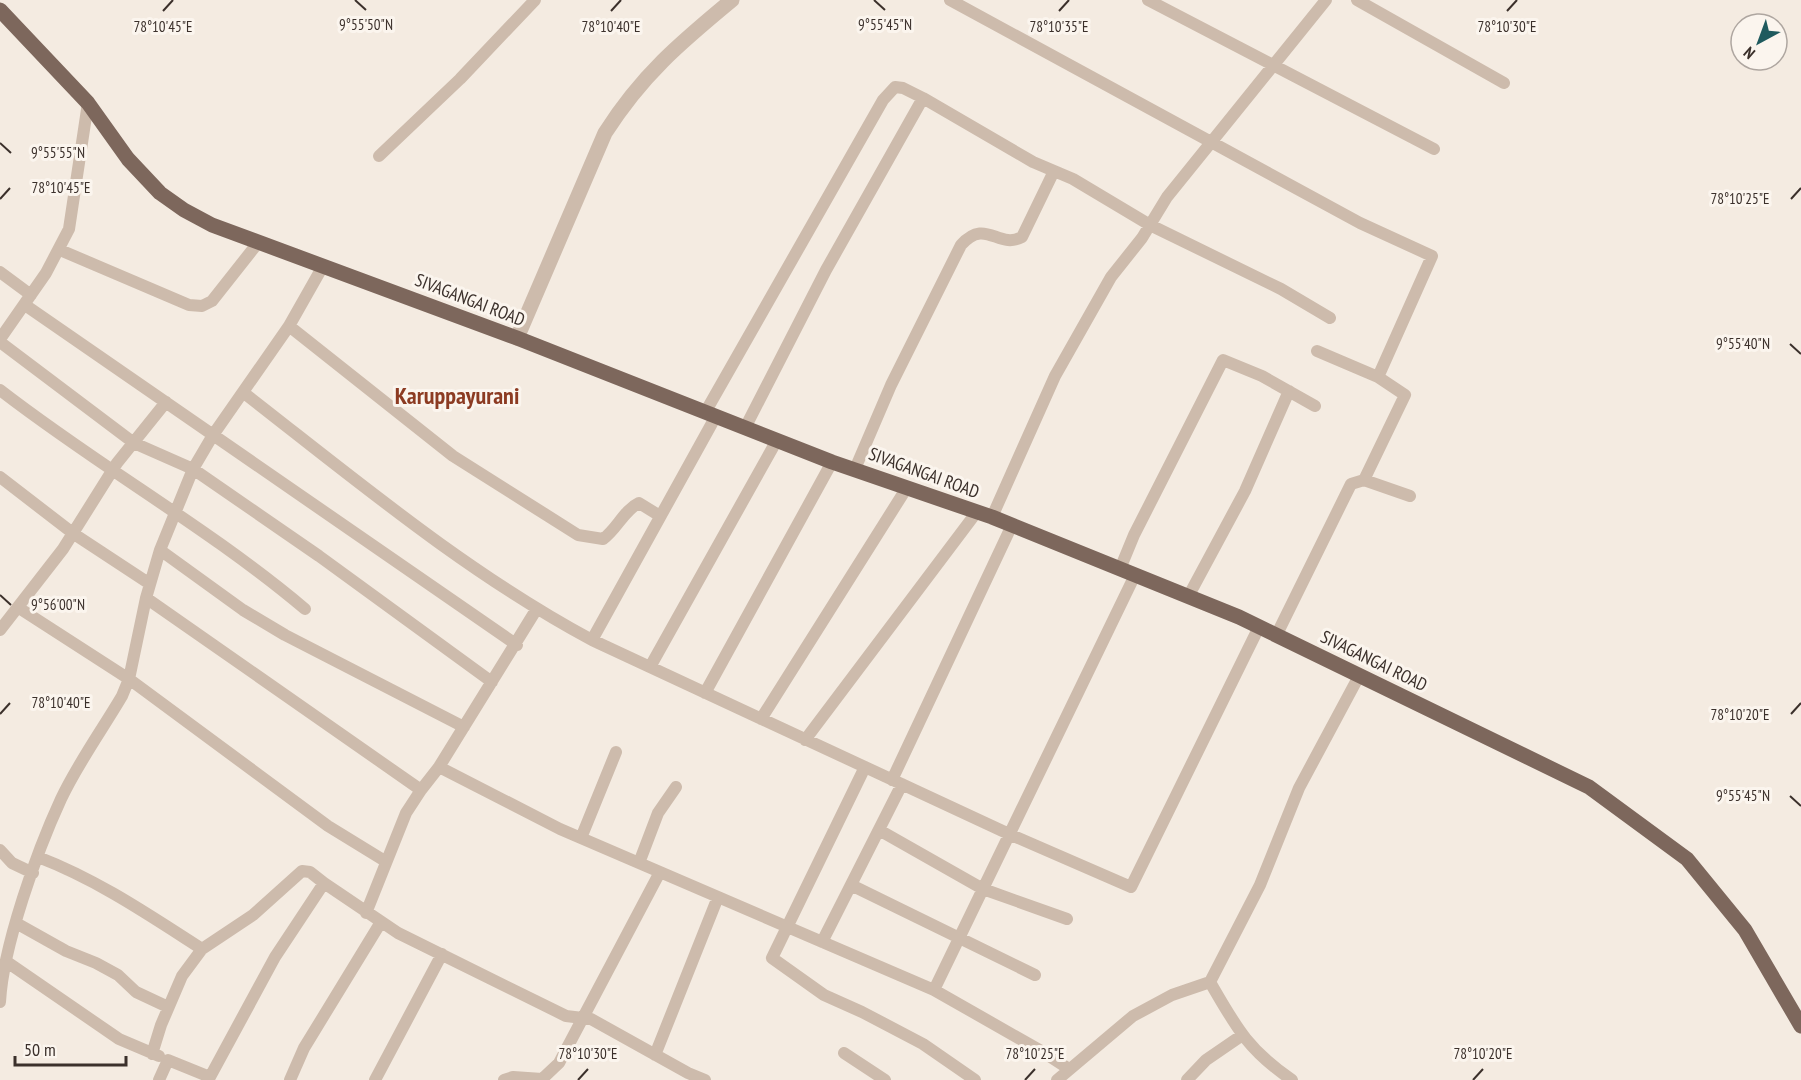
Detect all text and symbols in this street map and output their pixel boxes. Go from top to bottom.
north arrow [1729,12,1789,72]
text: 9°55'50"N [339,15,393,34]
text: 9°55'45"N [858,15,912,34]
text: 78°10'45"E [133,17,193,36]
text: 78°10'40"E [581,17,641,36]
text: 78°10'35"E [1029,17,1089,36]
text: 78°10'30"E [1477,17,1537,36]
text: N [1739,43,1759,64]
text: 9°55'55"N [31,143,85,162]
text: 78°10'45"E [31,178,91,197]
text: 78°10'25"E [1710,189,1770,208]
street label: SIVAGANGAI ROAD [412,268,528,331]
text: 9°55'40"N [1716,334,1770,353]
district label: Karuppayurani [395,380,519,411]
street label: SIVAGANGAI ROAD [866,442,982,503]
text: 9°56'00"N [31,595,85,614]
street label: SIVAGANGAI ROAD [1317,625,1431,696]
text: 78°10'40"E [31,693,91,712]
text: 78°10'20"E [1710,705,1770,724]
text: 9°55'45"N [1716,786,1770,805]
scale bar [15,1029,126,1067]
text: 50 m [24,1038,56,1061]
text: 78°10'30"E [558,1044,618,1063]
text: 78°10'25"E [1005,1044,1065,1063]
text: 78°10'20"E [1453,1044,1513,1063]

